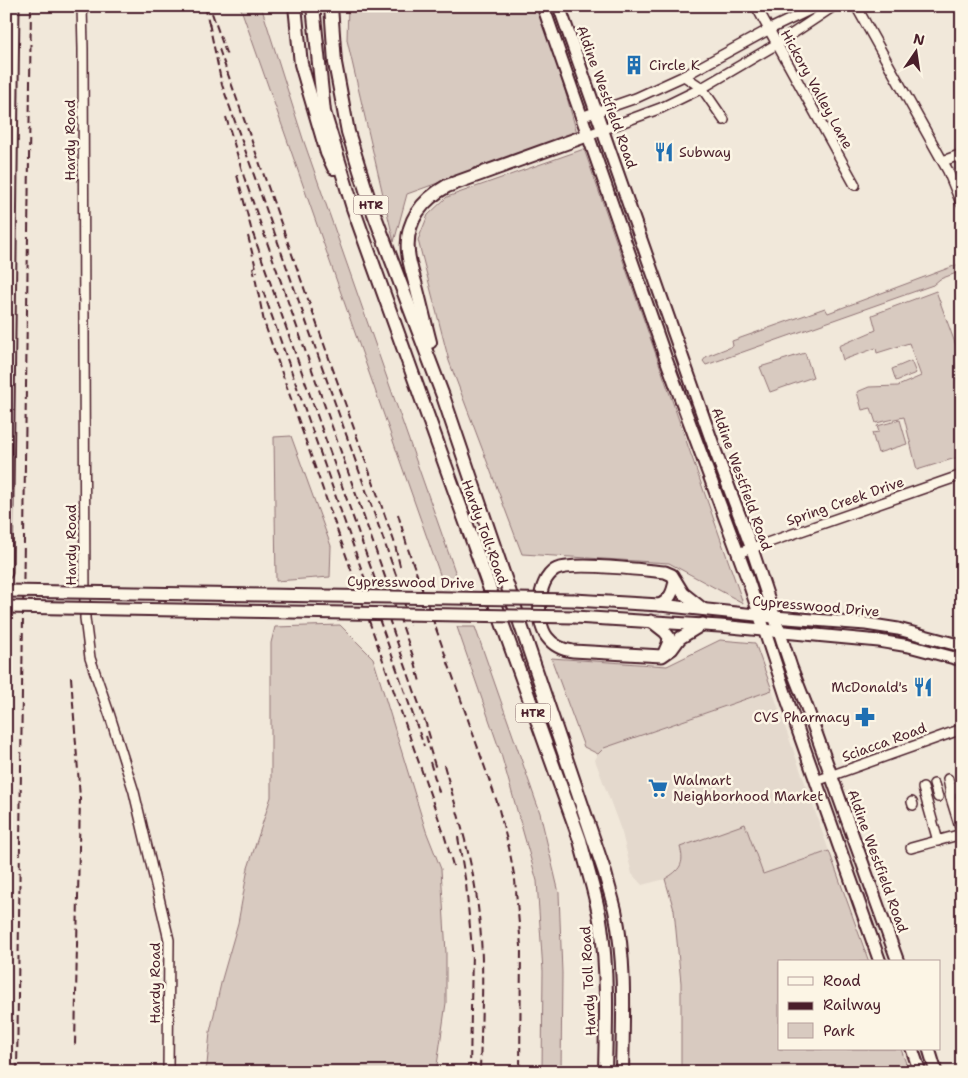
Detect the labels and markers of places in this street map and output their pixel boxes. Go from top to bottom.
building icon: Circle K [623,54,645,76]
place label: Circle K [649,56,700,74]
restaurant icon: Subway [653,141,675,163]
place label: Subway [679,143,731,161]
restaurant icon: McDonald's [912,676,934,698]
place label: McDonald's [831,678,908,696]
pharmacy icon: CVS Pharmacy [854,706,876,728]
place label: CVS Pharmacy [754,708,850,726]
place label: Walmart Neighborhood Market [673,771,823,805]
supermarket icon: Walmart Neighborhood Market [647,777,669,799]

